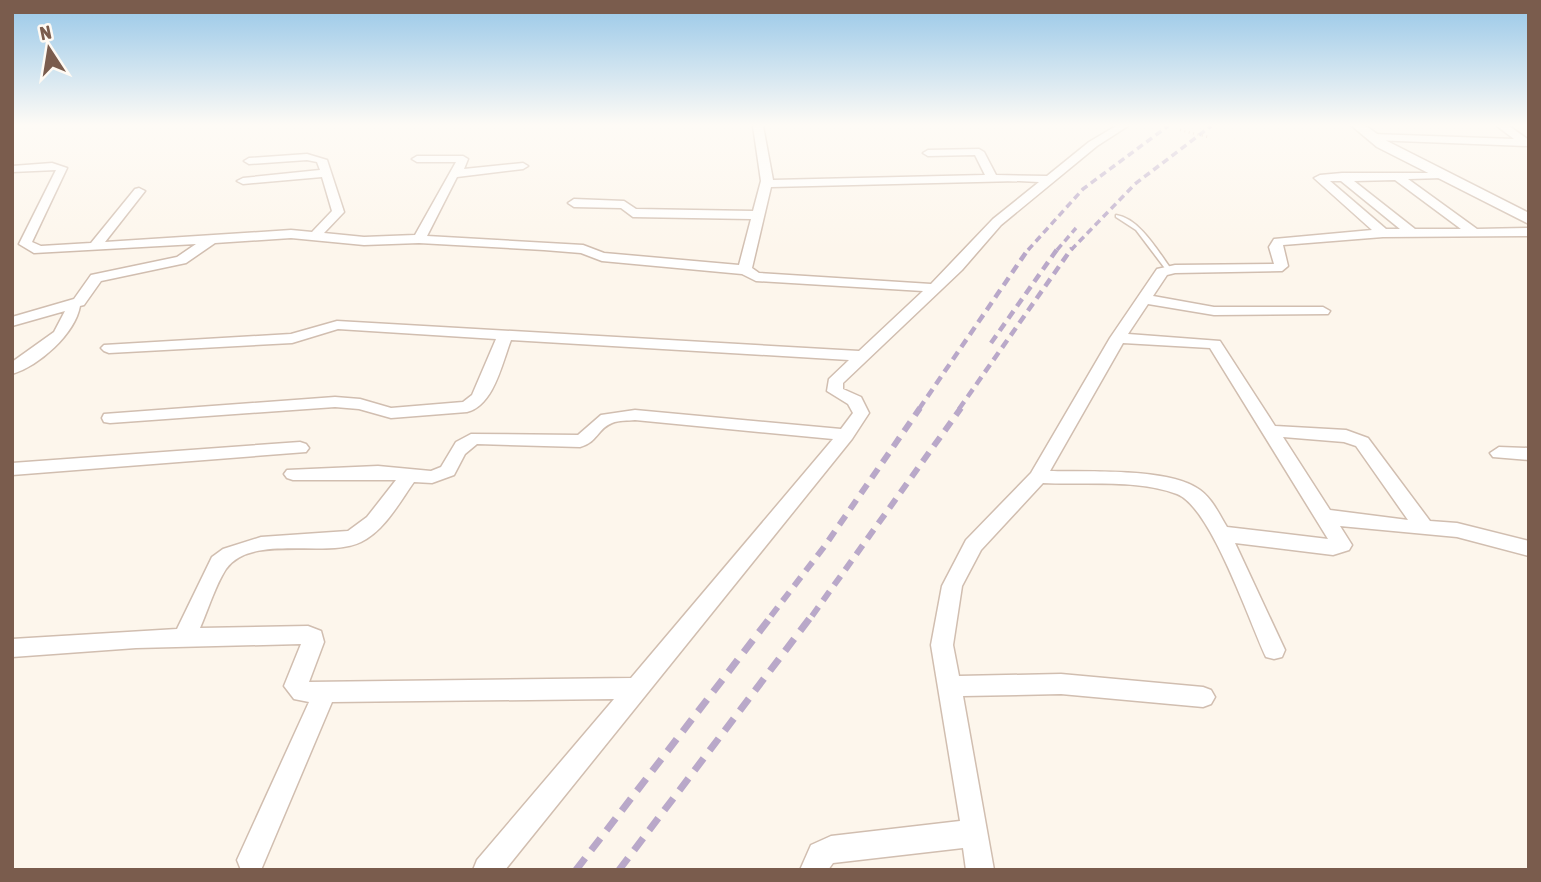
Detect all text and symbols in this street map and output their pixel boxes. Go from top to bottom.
north arrow [14,14,84,84]
text: N [38,20,53,44]

